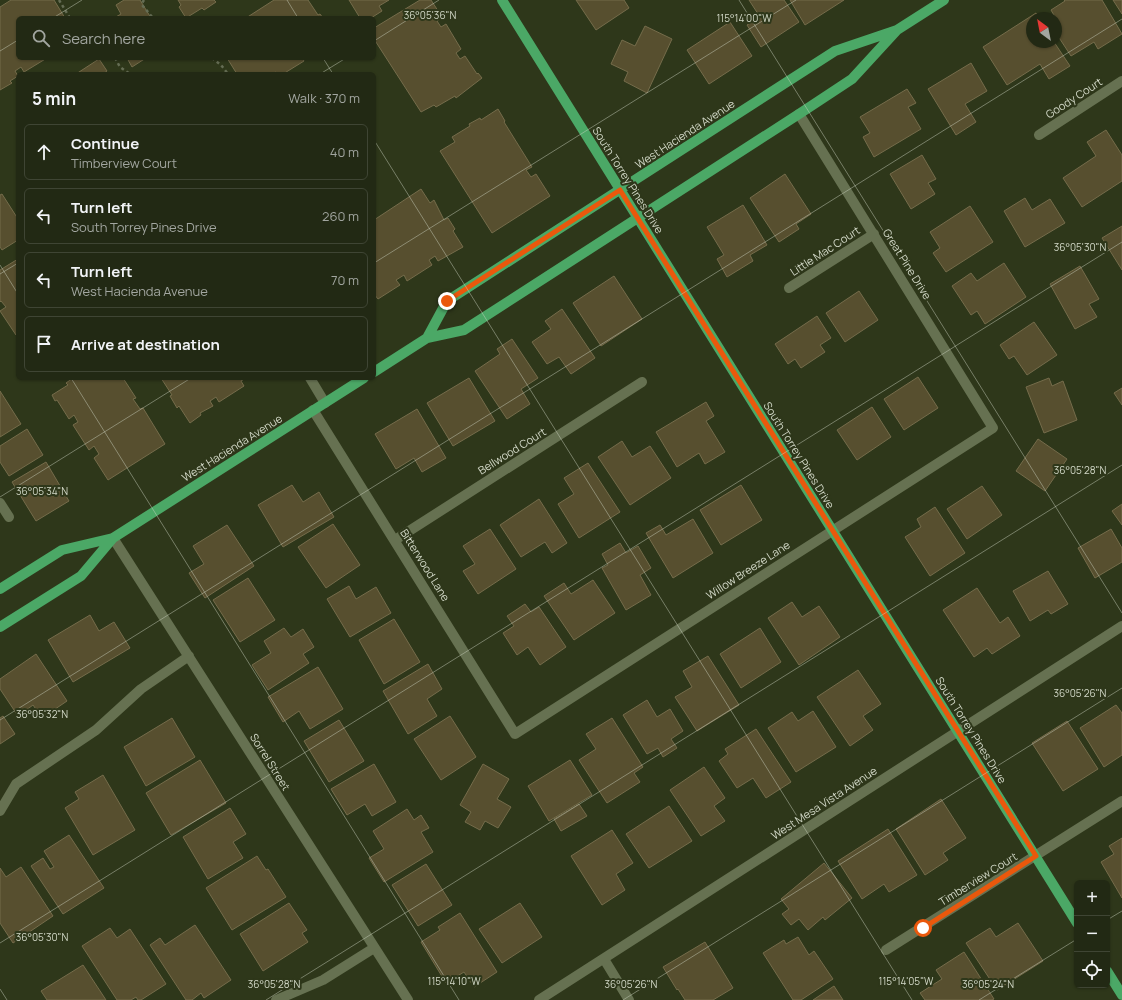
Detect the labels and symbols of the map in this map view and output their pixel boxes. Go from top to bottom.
text: 36°05'36"N [404,8,457,22]
text: 115°14'00"W [716,11,772,25]
north arrow [1026,12,1062,48]
street label: Goody Court [1043,74,1105,121]
street label: West Hacienda Avenue [632,95,738,171]
street label: South Torrey Pines Drive [589,124,668,236]
street label: Little Mac Court [787,222,863,279]
street label: Great Pine Drive [880,226,935,302]
text: 36°05'30"N [1054,240,1106,254]
route end [438,292,456,310]
street label: South Torrey Pines Drive [760,399,839,511]
street label: West Hacienda Avenue [179,410,285,485]
street label: Bellwood Court [475,424,549,477]
text: 36°05'28"N [1054,463,1106,477]
text: 36°05'34"N [16,484,68,498]
street label: Bitterwood Lane [397,526,454,604]
street label: Willow Breeze Lane [703,537,793,602]
street label: South Torrey Pines Drive [932,674,1011,786]
text: 36°05'26"N [1054,686,1107,700]
text: 36°05'32"N [16,707,68,721]
street label: Sorrel Street [247,730,294,793]
street label: West Mesa Vista Avenue [768,762,880,842]
street label: Timberview Court [936,848,1020,909]
route start [914,919,932,937]
text: 36°05'30"N [16,930,68,944]
text: 115°14'10"W [428,974,481,988]
text: 115°14'05"W [879,974,934,988]
text: 36°05'28"N [248,977,300,991]
text: 36°05'26"N [605,977,658,991]
text: 36°05'24"N [962,977,1014,991]

